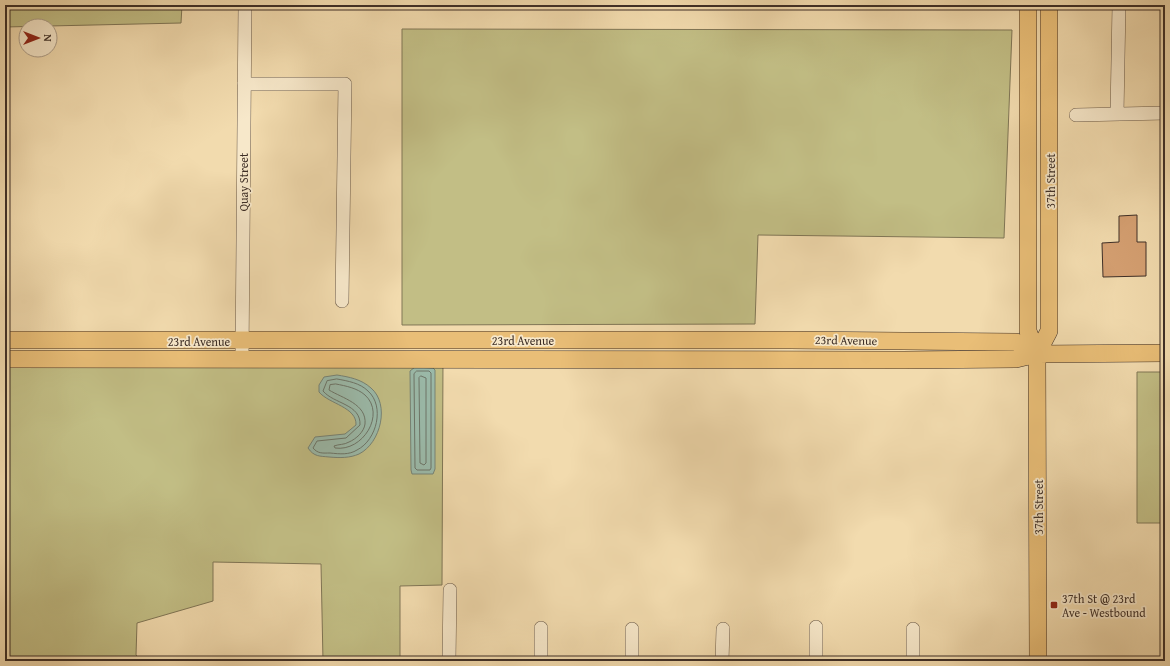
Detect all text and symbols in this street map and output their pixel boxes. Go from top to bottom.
north arrow [18,18,58,58]
text: N [40,34,56,42]
street label: Quay Street [235,152,252,211]
street label: 37th Street [1042,152,1059,209]
street label: 23rd Avenue [815,331,878,349]
street label: 23rd Avenue [492,332,555,349]
street label: 23rd Avenue [168,333,231,350]
street label: 37th Street [1030,478,1047,535]
place label: 37th St @ 23rd Ave - Westbound [1062,590,1146,621]
marker: 37th St @ 23rd Ave - Westbound [1049,600,1059,610]

